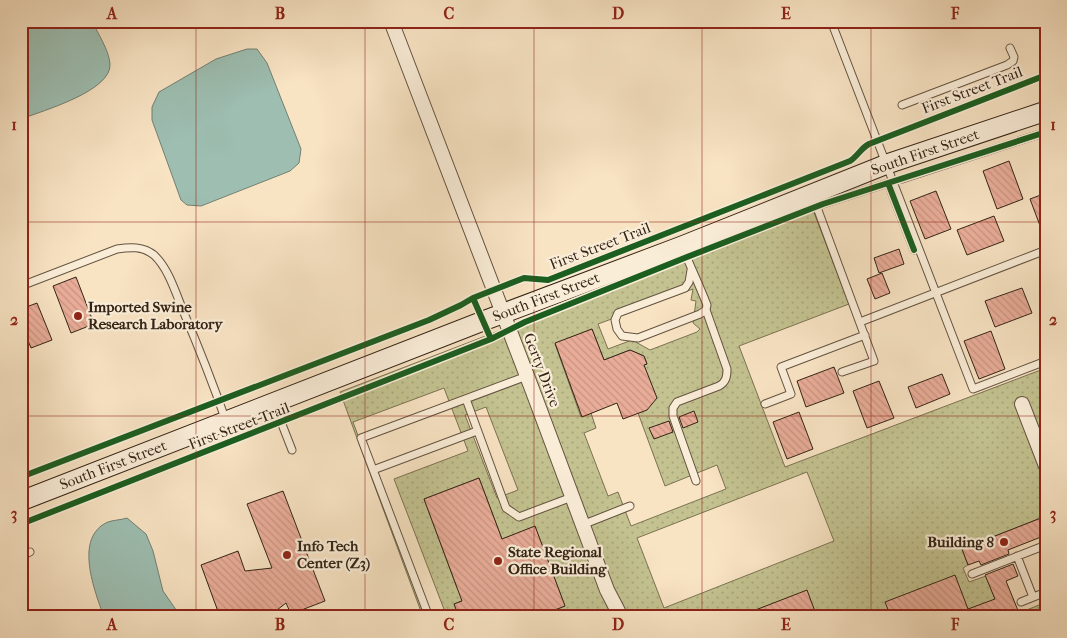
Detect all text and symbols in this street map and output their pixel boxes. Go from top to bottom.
text: A [106,4,118,23]
text: B [275,4,285,23]
text: C [444,4,455,23]
text: D [612,4,624,23]
text: E [781,4,791,23]
text: F [950,4,960,23]
street label: First Street Trail [919,62,1025,118]
text: 1 [11,115,17,134]
text: 1 [1050,115,1056,134]
street label: South First Street [869,125,982,179]
street label: First Street Trail [547,218,653,274]
street label: South First Street [490,268,603,326]
place label: Imported Swine Research Laboratory [88,298,223,333]
text: 2 [10,310,18,329]
marker: Imported Swine Research Laboratory [72,310,84,322]
text: 2 [1049,310,1057,329]
street label: Gerty Drive [520,331,565,410]
street label: First Street Trail [186,398,292,454]
street label: South First Street [57,436,170,494]
text: 3 [11,504,17,524]
text: 3 [1050,504,1056,524]
place label: Building 8 [927,533,994,551]
marker: Building 8 [998,536,1010,548]
place label: Info Tech Center (Z3) [297,537,370,572]
place label: State Regional Office Building [508,543,607,578]
marker: Info Tech Center (Z3) [281,549,293,561]
marker: State Regional Office Building [492,555,504,567]
text: A [106,615,118,634]
text: B [275,615,285,634]
text: C [444,615,455,634]
text: D [612,615,624,634]
text: E [781,615,791,634]
text: F [950,615,960,634]

